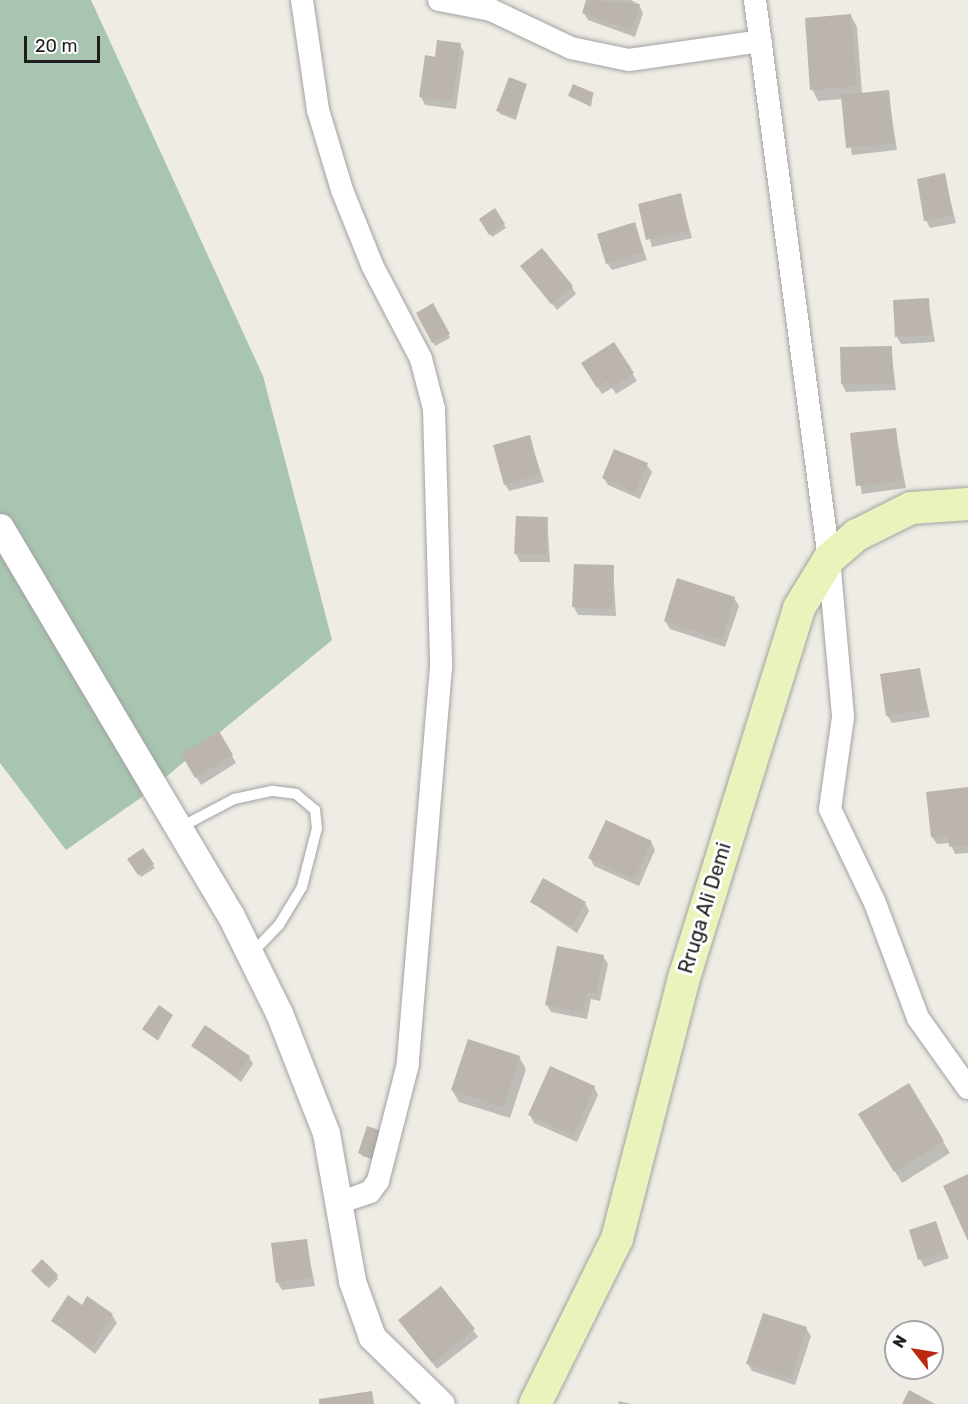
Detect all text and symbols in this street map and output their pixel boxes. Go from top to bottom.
scale bar [27,24,104,62]
text: 20 m [35,35,77,57]
street label: Rruga Ali Demi [674,839,736,977]
north arrow [884,1320,944,1380]
text: N [889,1332,911,1351]

